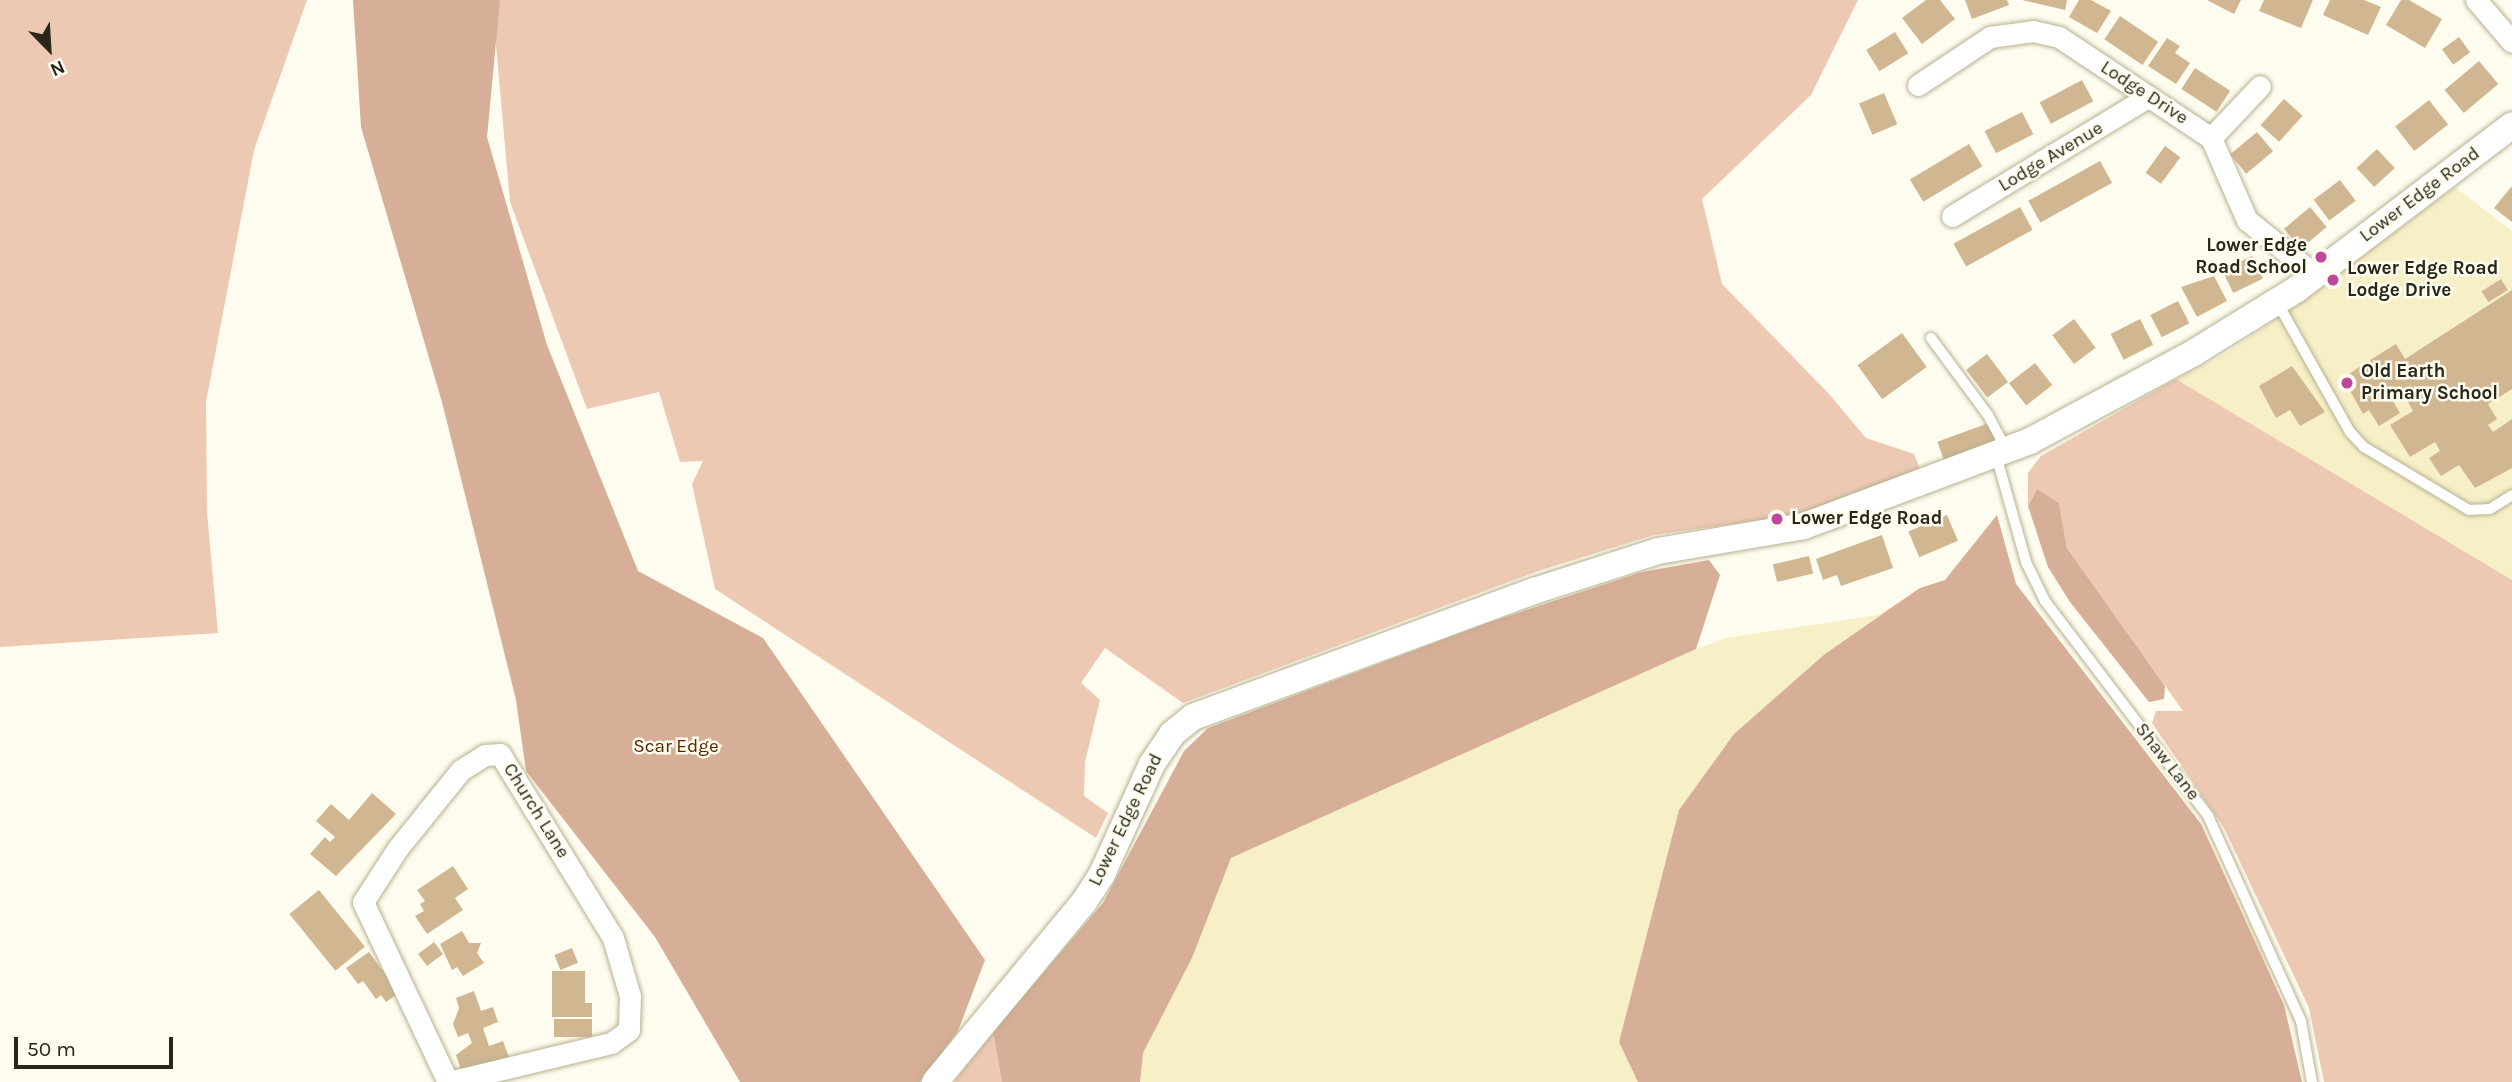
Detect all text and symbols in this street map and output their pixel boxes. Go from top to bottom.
north arrow [14,14,84,84]
text: N [47,55,68,81]
street label: Lodge Drive [2096,56,2192,130]
street label: Lodge Avenue [1995,117,2107,197]
street label: Lower Edge Road [2355,142,2485,248]
place label: Lower Edge Road School [2195,235,2307,279]
marker: Lower Edge Road School [2313,249,2329,265]
place label: Lower Edge Road Lodge Drive [2347,258,2498,302]
marker: Lower Edge Road Lodge Drive [2325,272,2341,288]
place label: Old Earth Primary School [2361,361,2498,405]
marker: Old Earth Primary School [2339,375,2355,391]
place label: Lower Edge Road [1791,508,1942,530]
marker: Lower Edge Road [1769,511,1785,527]
street label: Shaw Lane [2130,719,2204,805]
park label: Scar Edge [633,736,719,758]
street label: Lower Edge Road [1084,750,1168,890]
street label: Church Lane [498,759,574,863]
scale bar [18,1023,177,1066]
text: 50 m [27,1037,76,1061]

